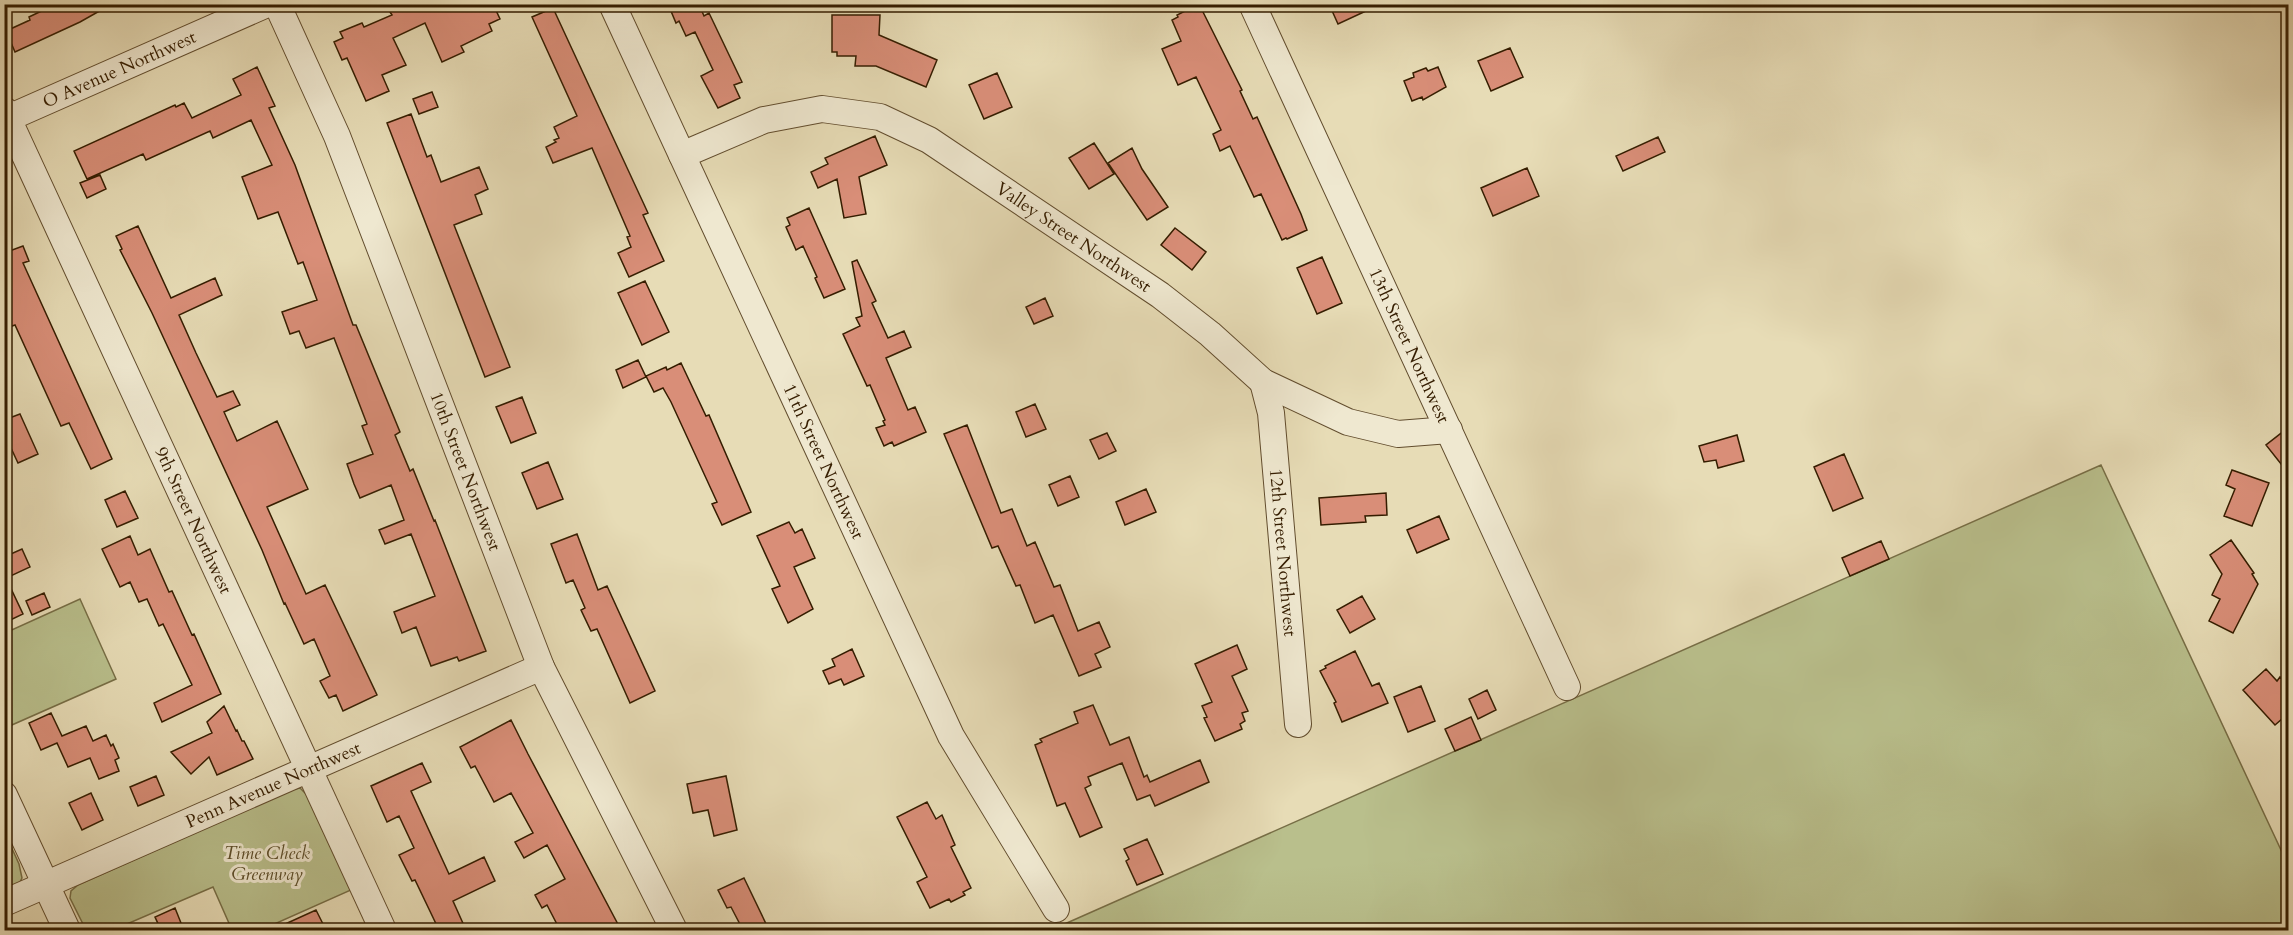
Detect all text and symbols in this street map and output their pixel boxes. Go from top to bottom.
street label: O Avenue Northwest [39,24,200,114]
street label: Valley Street Northwest [991,176,1157,298]
street label: 13th Street Northwest [1363,264,1456,428]
street label: 11th Street Northwest [777,380,871,543]
street label: 10th Street Northwest [424,388,508,555]
street label: 9th Street Northwest [149,443,239,598]
street label: 12th Street Northwest [1263,467,1303,638]
street label: Penn Avenue Northwest [182,735,365,834]
park label: Time Check Greenway [224,841,310,887]

